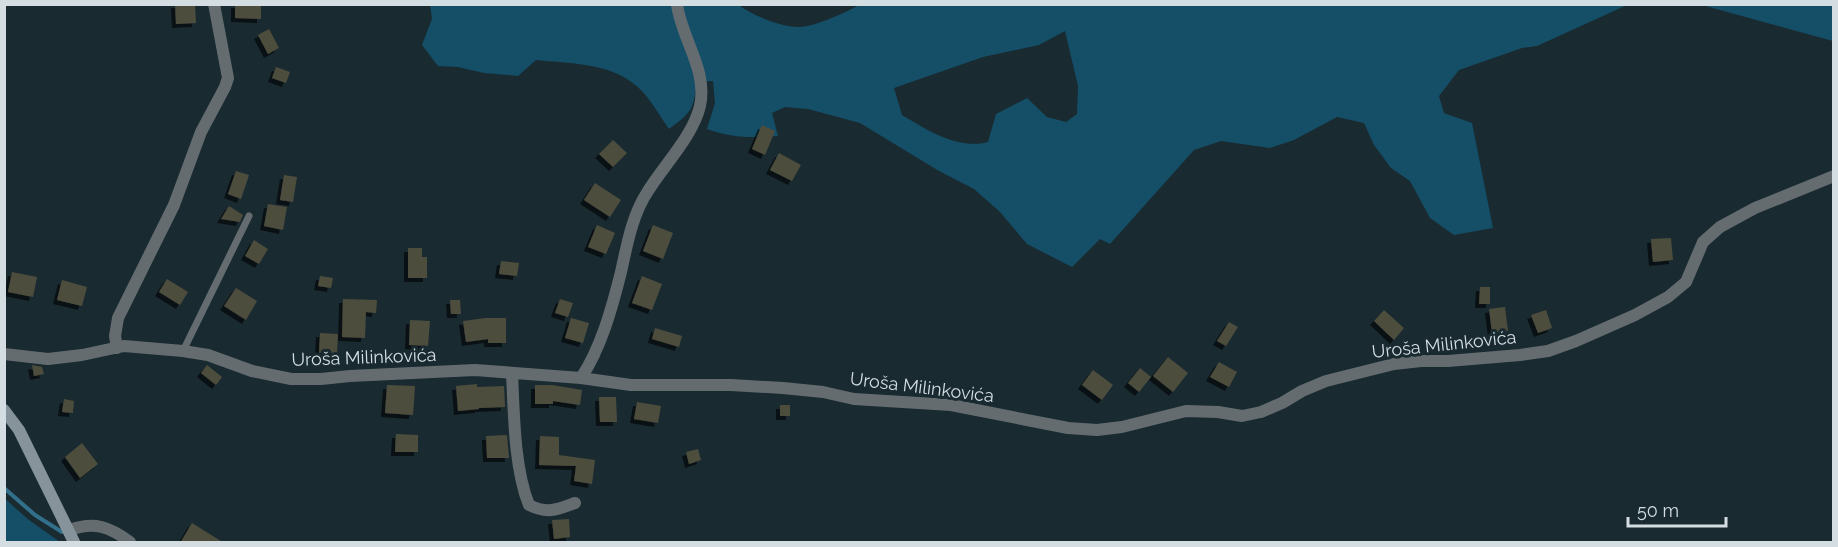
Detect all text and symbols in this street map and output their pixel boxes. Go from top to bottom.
street label: Uroša Milinkovića [1371,326,1517,362]
street label: Uroša Milinkovića [291,344,437,370]
street label: Uroša Milinkovića [849,368,995,406]
scale bar [1628,490,1726,528]
text: 50 m [1637,500,1679,521]

